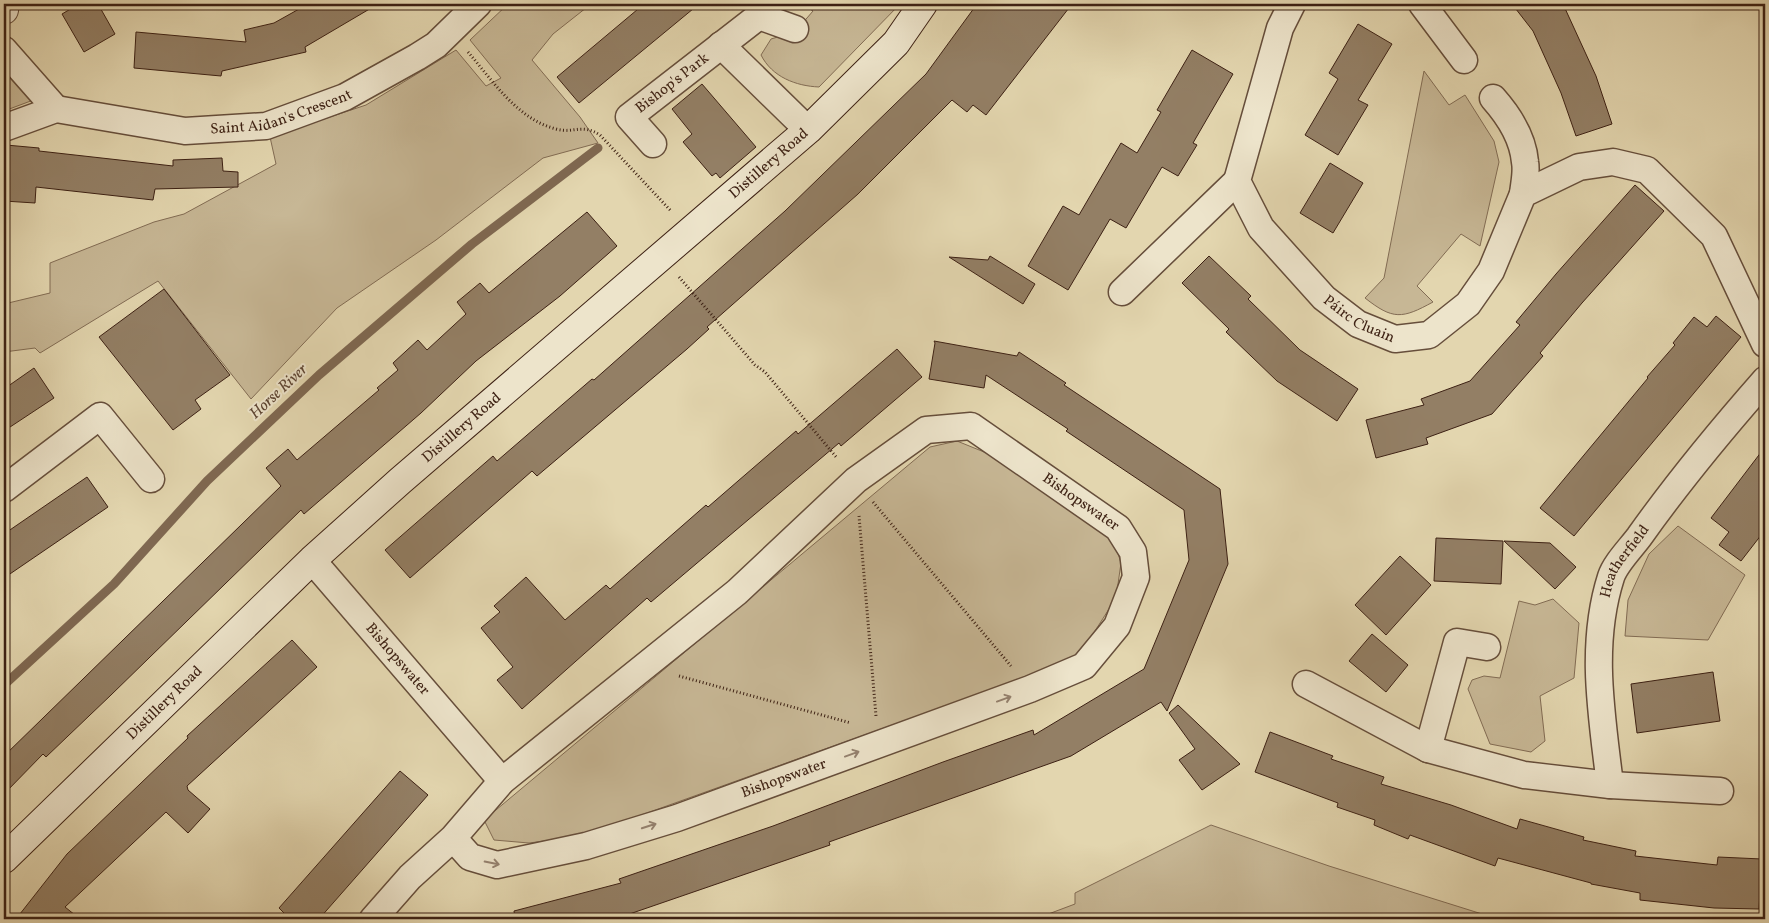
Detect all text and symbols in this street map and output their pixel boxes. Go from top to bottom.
street label: Bishop's Park [631,48,714,119]
street label: Saint Aidan's Crescent [210,84,356,140]
street label: Distillery Road [725,124,813,204]
street label: Páirc Cluain [1318,290,1398,348]
water label: Horse River [245,359,314,425]
street label: Distillery Road [418,388,506,468]
street label: Bishopswater [1038,468,1123,536]
street label: Heatherfield [1595,521,1655,600]
street label: Bishopswater [360,619,435,700]
street label: Distillery Road [122,661,207,745]
one-way arrow [996,694,1012,703]
one-way arrow [843,749,859,758]
street label: Bishopswater [738,754,830,804]
one-way arrow [641,821,657,831]
one-way arrow [483,859,499,868]

